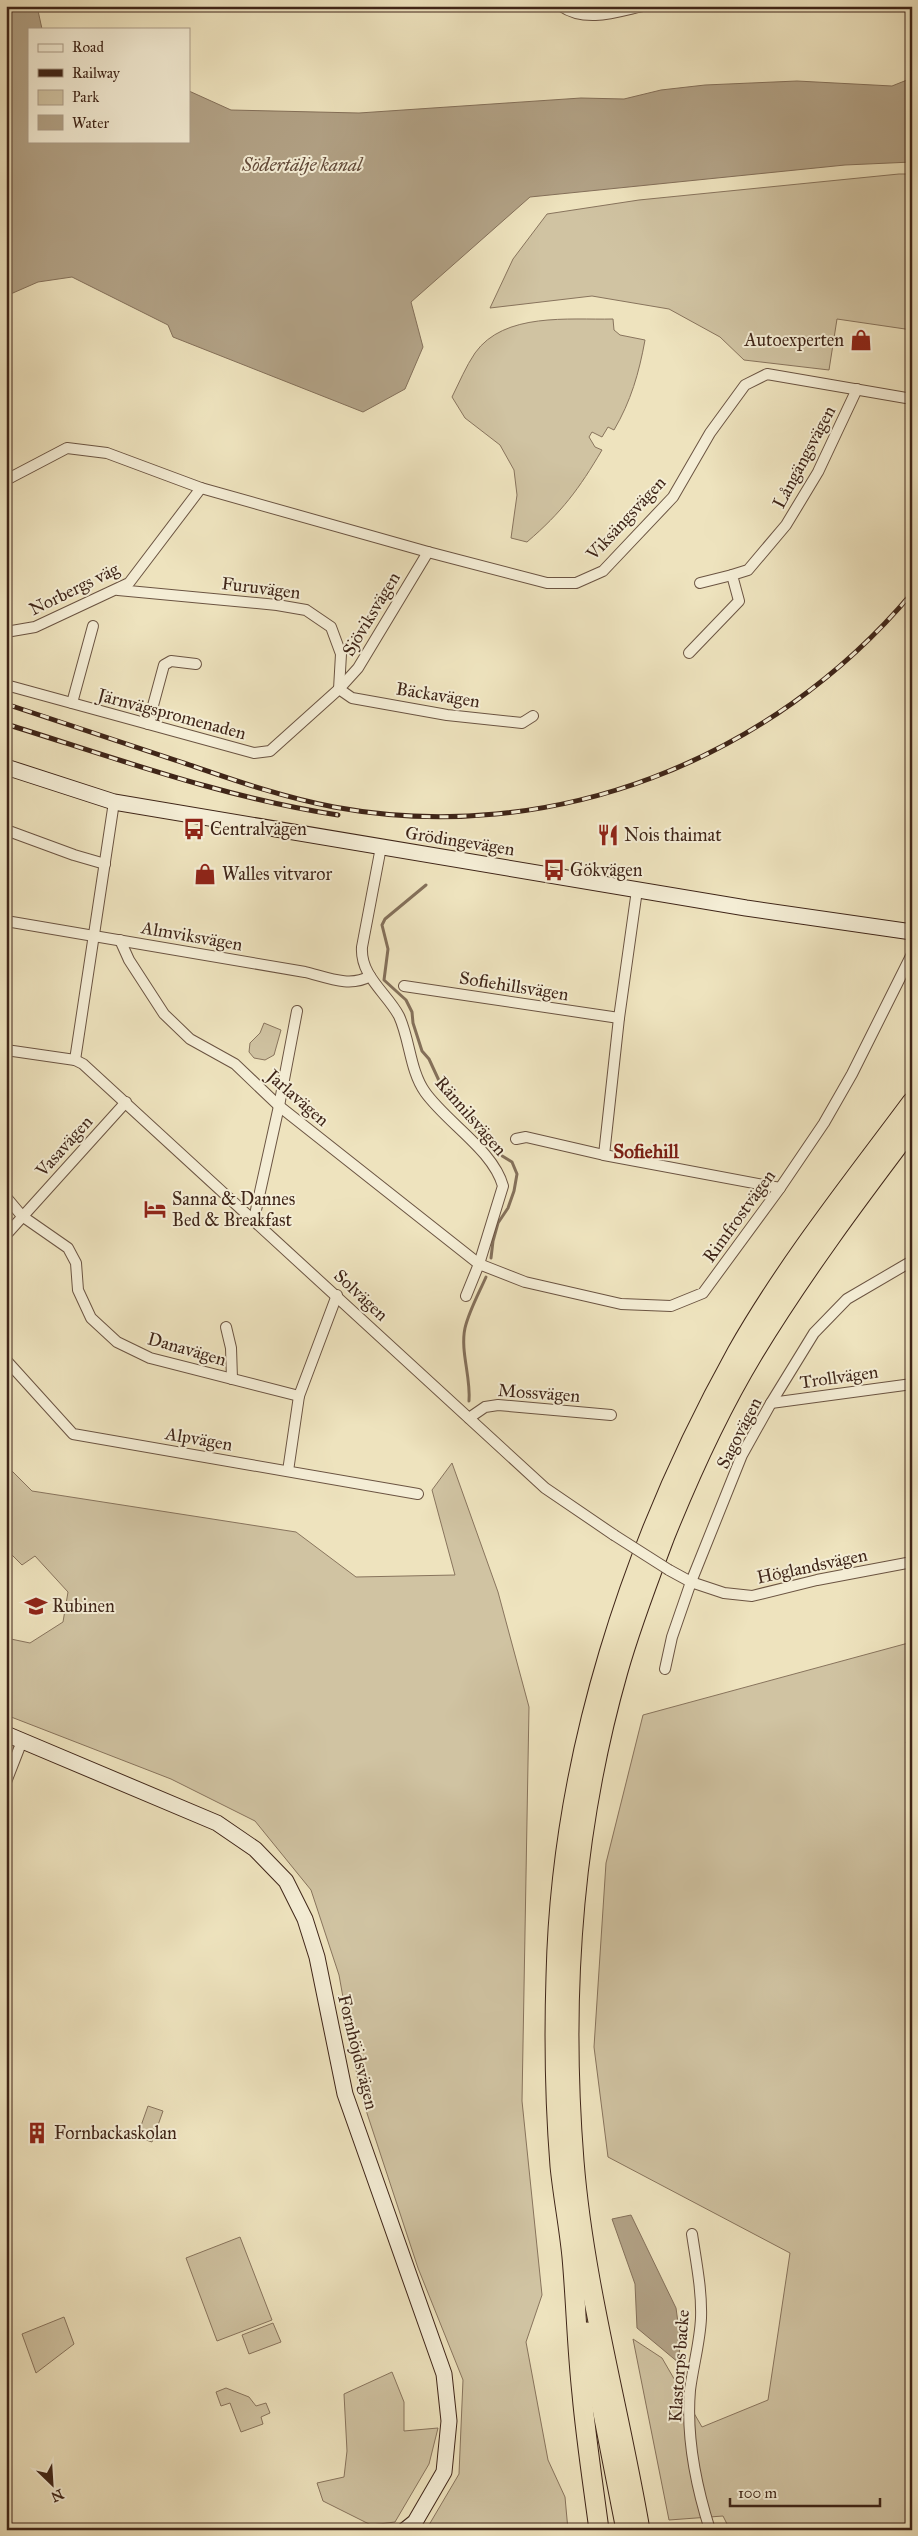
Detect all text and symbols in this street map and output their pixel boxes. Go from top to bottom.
legend [28,28,190,142]
text: Road [72,38,104,56]
text: Railway [72,64,121,82]
text: Park [72,88,99,106]
text: Water [72,114,109,132]
water label: Södertälje kanal [241,153,364,176]
shop icon: Autoexperten [848,327,874,353]
place label: Autoexperten [744,329,844,351]
street label: Långängsvägen [768,402,841,513]
street label: Viksängsvägen [581,471,671,566]
street label: Norbergs väg [25,558,124,621]
street label: Sjöviksvägen [337,568,406,661]
street label: Furuvägen [220,572,302,605]
street label: Bäckavägen [394,678,482,714]
street label: Järnvägspromenaden [93,683,249,745]
bus stop icon: Centralvägen [181,816,207,842]
place label: Centralvägen [210,818,307,841]
street label: Grödingevägen [404,822,516,862]
restaurant icon: Nois thaimat [595,822,621,848]
place label: Nois thaimat [624,824,722,846]
bus stop icon: Gökvägen [541,857,567,883]
place label: Gökvägen [570,859,643,882]
shop icon: Walles vitvaror [192,861,218,887]
place label: Walles vitvaror [222,863,332,885]
street label: Almviksvägen [139,916,245,957]
street label: Sofiehillsvägen [458,966,571,1007]
street label: Jarlavägen [260,1064,334,1132]
street label: Rännilsvägen [430,1072,512,1161]
street label: Vasavägen [30,1111,98,1182]
district label: Sofiehill [613,1140,680,1163]
street label: Rimfrostvägen [698,1165,781,1267]
place label: Sanna & Dannes Bed & Breakfast [172,1188,295,1231]
hotel icon: Sanna & Dannes Bed & Breakfast [142,1196,168,1222]
street label: Solvägen [329,1264,393,1326]
street label: Danavägen [145,1327,229,1372]
street label: Trollvägen [798,1361,880,1394]
street label: Mossvägen [497,1379,581,1408]
street label: Sagovägen [712,1393,767,1473]
street label: Alpvägen [163,1422,235,1457]
street label: Höglandsvägen [755,1543,870,1589]
school or university icon: Rubinen [23,1593,49,1619]
place label: Rubinen [52,1595,115,1617]
street label: Fornhöjdsvägen [332,1992,383,2112]
building icon: Fornbackaskolan [24,2120,50,2146]
place label: Fornbackaskolan [54,2122,177,2144]
street label: Klastorps backe [664,2309,694,2423]
north arrow [28,2458,78,2508]
scale bar [730,2476,880,2508]
text: 100 m [738,2484,778,2502]
text: N [48,2485,66,2506]

